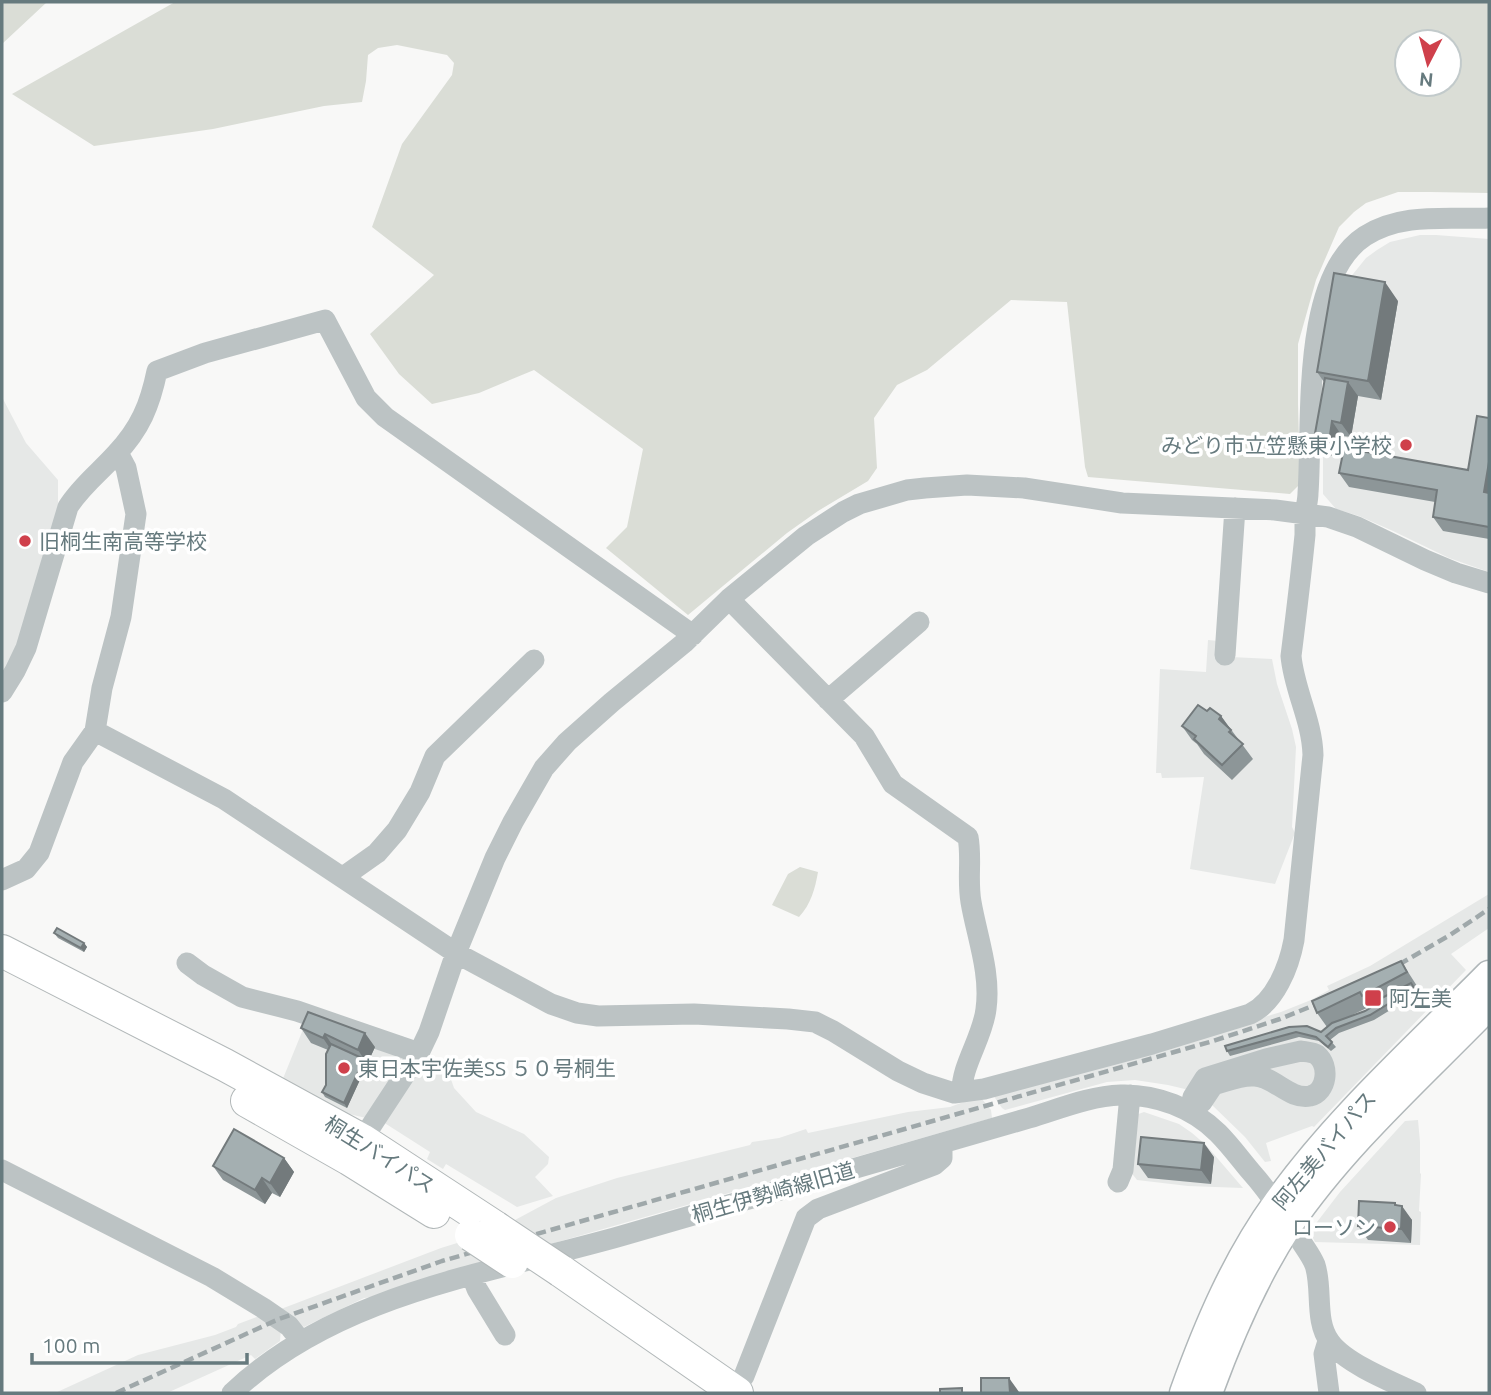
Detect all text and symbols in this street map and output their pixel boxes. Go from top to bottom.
north arrow [1393,28,1463,98]
text: N [1418,68,1434,92]
place label: みどり市立笠懸東小学校 [1161,433,1392,457]
marker: みどり市立笠懸東小学校 [1398,437,1414,453]
place label: 旧桐生南高等学校 [39,529,207,553]
marker: 旧桐生南高等学校 [17,533,33,549]
place label: 阿左美 [1389,986,1452,1010]
marker: 阿左美 [1363,988,1383,1008]
place label: 東日本宇佐美SS ５０号桐生 [358,1056,616,1080]
marker: 東日本宇佐美SS ５０号桐生 [336,1060,352,1076]
street label: 阿左美バイパス [1268,1086,1380,1214]
street label: 桐生バイパス [320,1111,440,1197]
street label: 桐生伊勢崎線旧道 [689,1157,857,1227]
place label: ローソン [1292,1215,1376,1239]
marker: ローソン [1382,1219,1398,1235]
scale bar [32,1322,247,1366]
text: 100 m [42,1333,100,1357]

